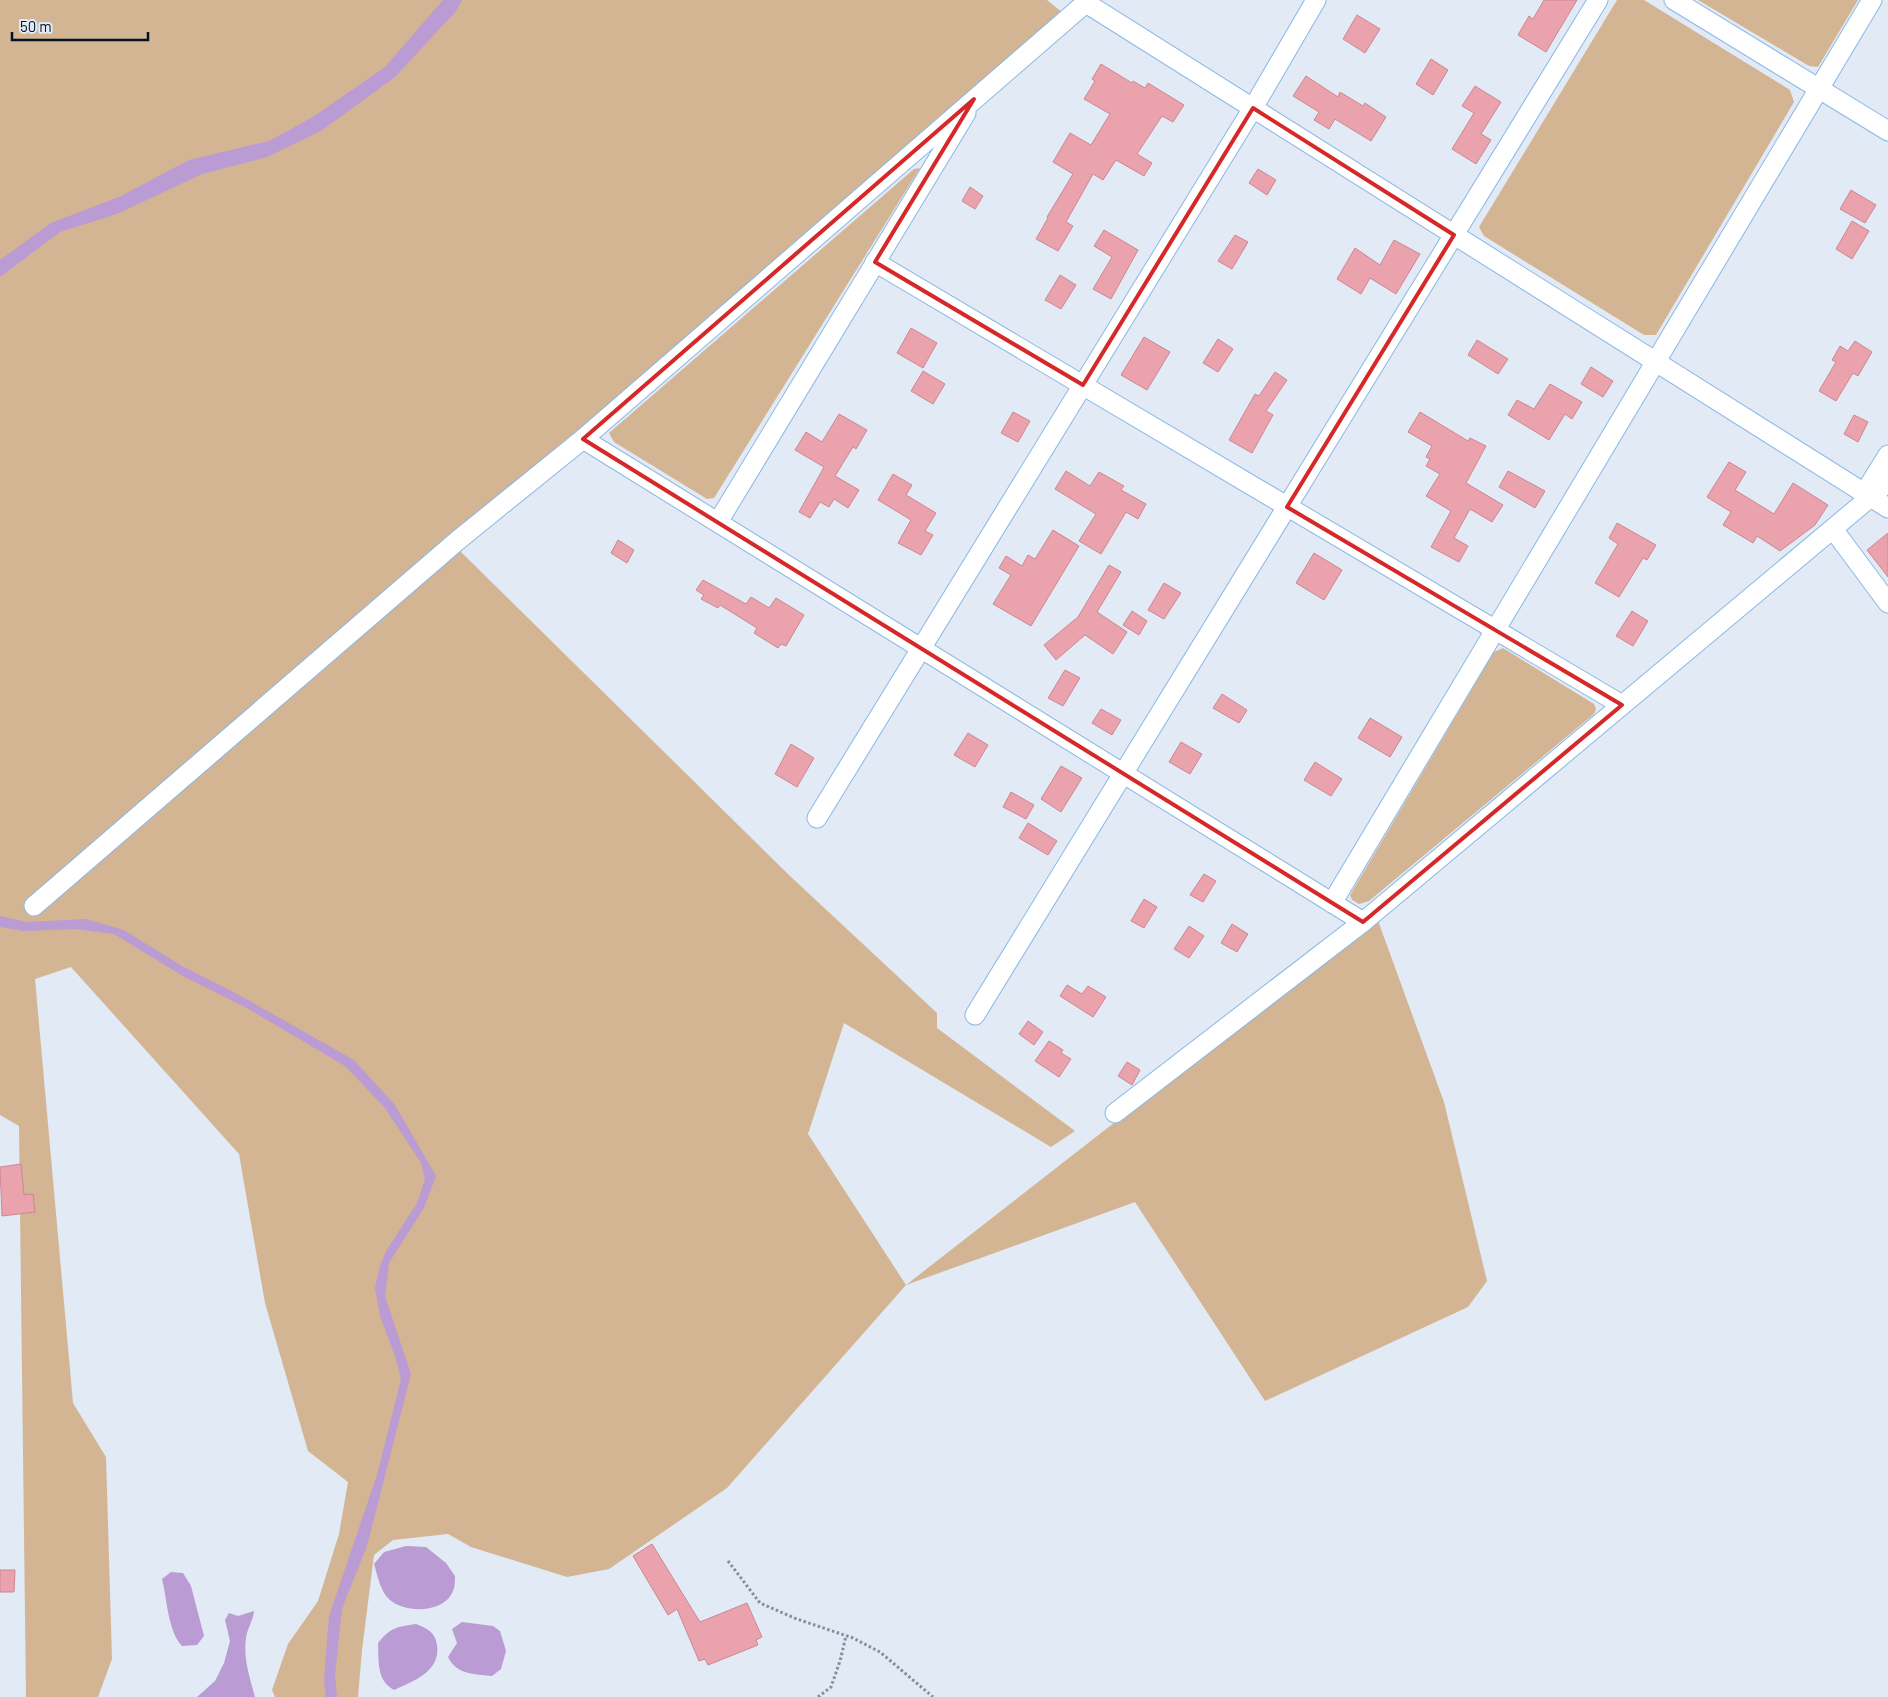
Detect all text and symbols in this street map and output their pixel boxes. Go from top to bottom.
scale bar [12,10,149,42]
text: 50 m [20,17,52,35]

